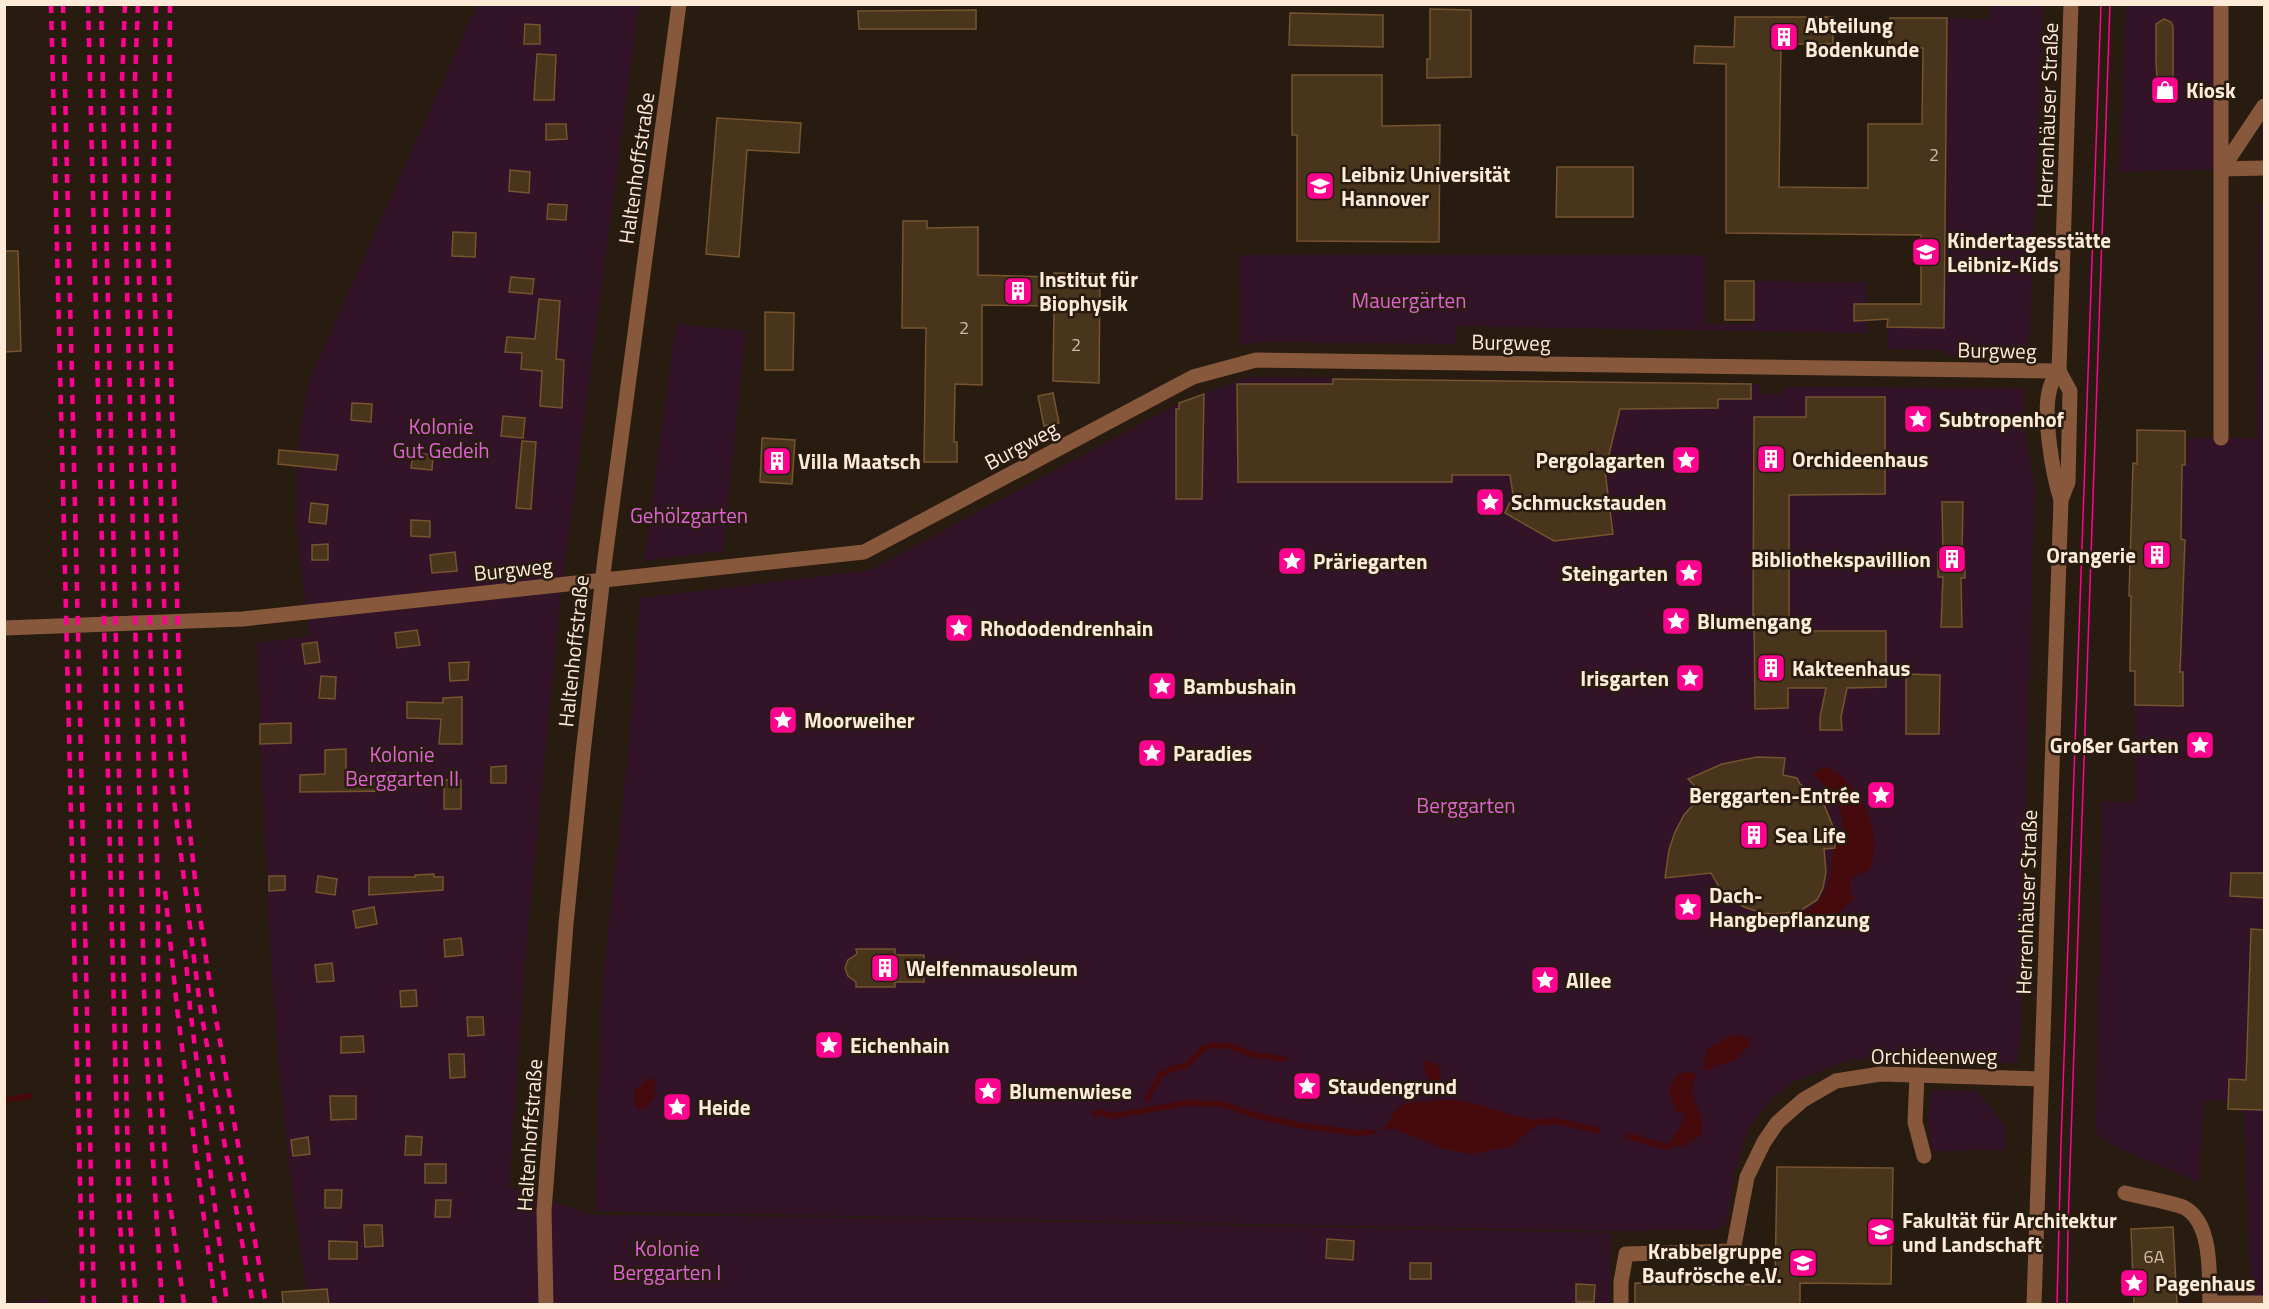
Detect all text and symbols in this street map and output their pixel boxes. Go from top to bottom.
place label: Abteilung Bodenkunde [1805,9,1919,65]
building icon: Abteilung Bodenkunde [1768,21,1800,53]
street label: Herrenhäuser Straße [2028,22,2066,208]
shop icon: Kiosk [2149,74,2181,106]
place label: Kiosk [2186,74,2236,106]
street label: Haltenhoffstraße [610,90,662,246]
house number: 2 [1929,141,1939,168]
place label: Leibniz Universität Hannover [1341,158,1511,214]
school or university icon: Leibniz Universität Hannover [1304,170,1336,202]
place label: Kindertagesstätte Leibniz-Kids [1947,224,2111,280]
school or university icon: Kindertagesstätte Leibniz-Kids [1910,236,1942,268]
place label: Institut für Biophysik [1039,263,1138,319]
building icon: Institut für Biophysik [1002,275,1034,307]
park label: Mauergärten [1352,284,1466,316]
house number: 2 [959,314,969,341]
street label: Burgweg [1471,325,1551,359]
house number: 2 [1071,331,1081,358]
street label: Burgweg [1957,333,2037,367]
place icon: Subtropenhof [1902,403,1934,435]
place label: Subtropenhof [1939,403,2065,435]
park label: Kolonie Gut Gedeih [392,410,490,466]
street label: Burgweg [978,412,1064,478]
building icon: Orchideenhaus [1755,443,1787,475]
place label: Orchideenhaus [1792,443,1928,475]
place label: Pergolagarten [1536,444,1665,476]
place icon: Pergolagarten [1670,444,1702,476]
building icon: Villa Maatsch [761,445,793,477]
place label: Villa Maatsch [798,445,921,477]
place icon: Schmuckstauden [1474,486,1506,518]
place label: Schmuckstauden [1511,486,1667,518]
park label: Gehölzgarten [630,499,748,531]
place label: Orangerie [2046,539,2136,571]
building icon: Orangerie [2141,539,2173,571]
place label: Bibliothekspavillion [1751,543,1931,575]
building icon: Bibliothekspavillion [1936,543,1968,575]
place icon: Präriegarten [1276,545,1308,577]
place label: Präriegarten [1313,545,1428,577]
street label: Burgweg [472,549,554,589]
place label: Steingarten [1562,557,1668,589]
place icon: Steingarten [1673,557,1705,589]
street label: Haltenhoffstraße [549,573,597,729]
place icon: Blumengang [1660,605,1692,637]
place label: Blumengang [1697,605,1812,637]
place icon: Rhododendrenhain [943,612,975,644]
place label: Rhododendrenhain [980,612,1153,644]
building icon: Kakteenhaus [1755,652,1787,684]
place label: Kakteenhaus [1792,652,1911,684]
place label: Irisgarten [1580,662,1669,694]
place icon: Irisgarten [1674,662,1706,694]
place icon: Bambushain [1146,670,1178,702]
place label: Bambushain [1183,670,1296,702]
place icon: Moorweiher [767,704,799,736]
place label: Moorweiher [804,704,915,736]
place label: Großer Garten [2050,729,2179,761]
place icon: Großer Garten [2184,729,2216,761]
place icon: Paradies [1136,737,1168,769]
place label: Paradies [1173,737,1252,769]
park label: Kolonie Berggarten II [345,738,459,794]
place label: Berggarten-Entrée [1689,779,1860,811]
place icon: Berggarten-Entrée [1865,779,1897,811]
park label: Berggarten [1416,789,1516,821]
street label: Herrenhäuser Straße [2007,809,2045,995]
building icon: Sea Life [1738,819,1770,851]
place label: Sea Life [1775,819,1846,851]
place label: Dach- Hangbepflanzung [1709,879,1870,935]
place icon: Dach- Hangbepflanzung [1672,891,1704,923]
building icon: Welfenmausoleum [869,952,901,984]
place label: Welfenmausoleum [906,952,1078,984]
place icon: Allee [1529,964,1561,996]
place label: Allee [1566,964,1611,996]
place icon: Eichenhain [813,1029,845,1061]
place label: Eichenhain [850,1029,950,1061]
street label: Orchideenweg [1871,1040,1998,1072]
street label: Haltenhoffstraße [508,1058,550,1212]
place icon: Staudengrund [1291,1070,1323,1102]
place label: Staudengrund [1328,1070,1457,1102]
place icon: Blumenwiese [972,1075,1004,1107]
place label: Blumenwiese [1009,1075,1132,1107]
place icon: Heide [661,1091,693,1123]
place label: Heide [698,1091,750,1123]
place label: Fakultät für Architektur und Landschaft [1902,1204,2117,1260]
school or university icon: Fakultät für Architektur und Landschaft [1865,1216,1897,1248]
park label: Kolonie Berggarten I [612,1232,722,1288]
place label: Krabbelgruppe Baufrösche e.V. [1642,1235,1782,1291]
house number: 6A [2144,1243,2165,1270]
school or university icon: Krabbelgruppe Baufrösche e.V. [1787,1247,1819,1279]
place icon: Pagenhaus [2118,1267,2150,1299]
place label: Pagenhaus [2155,1267,2255,1299]

